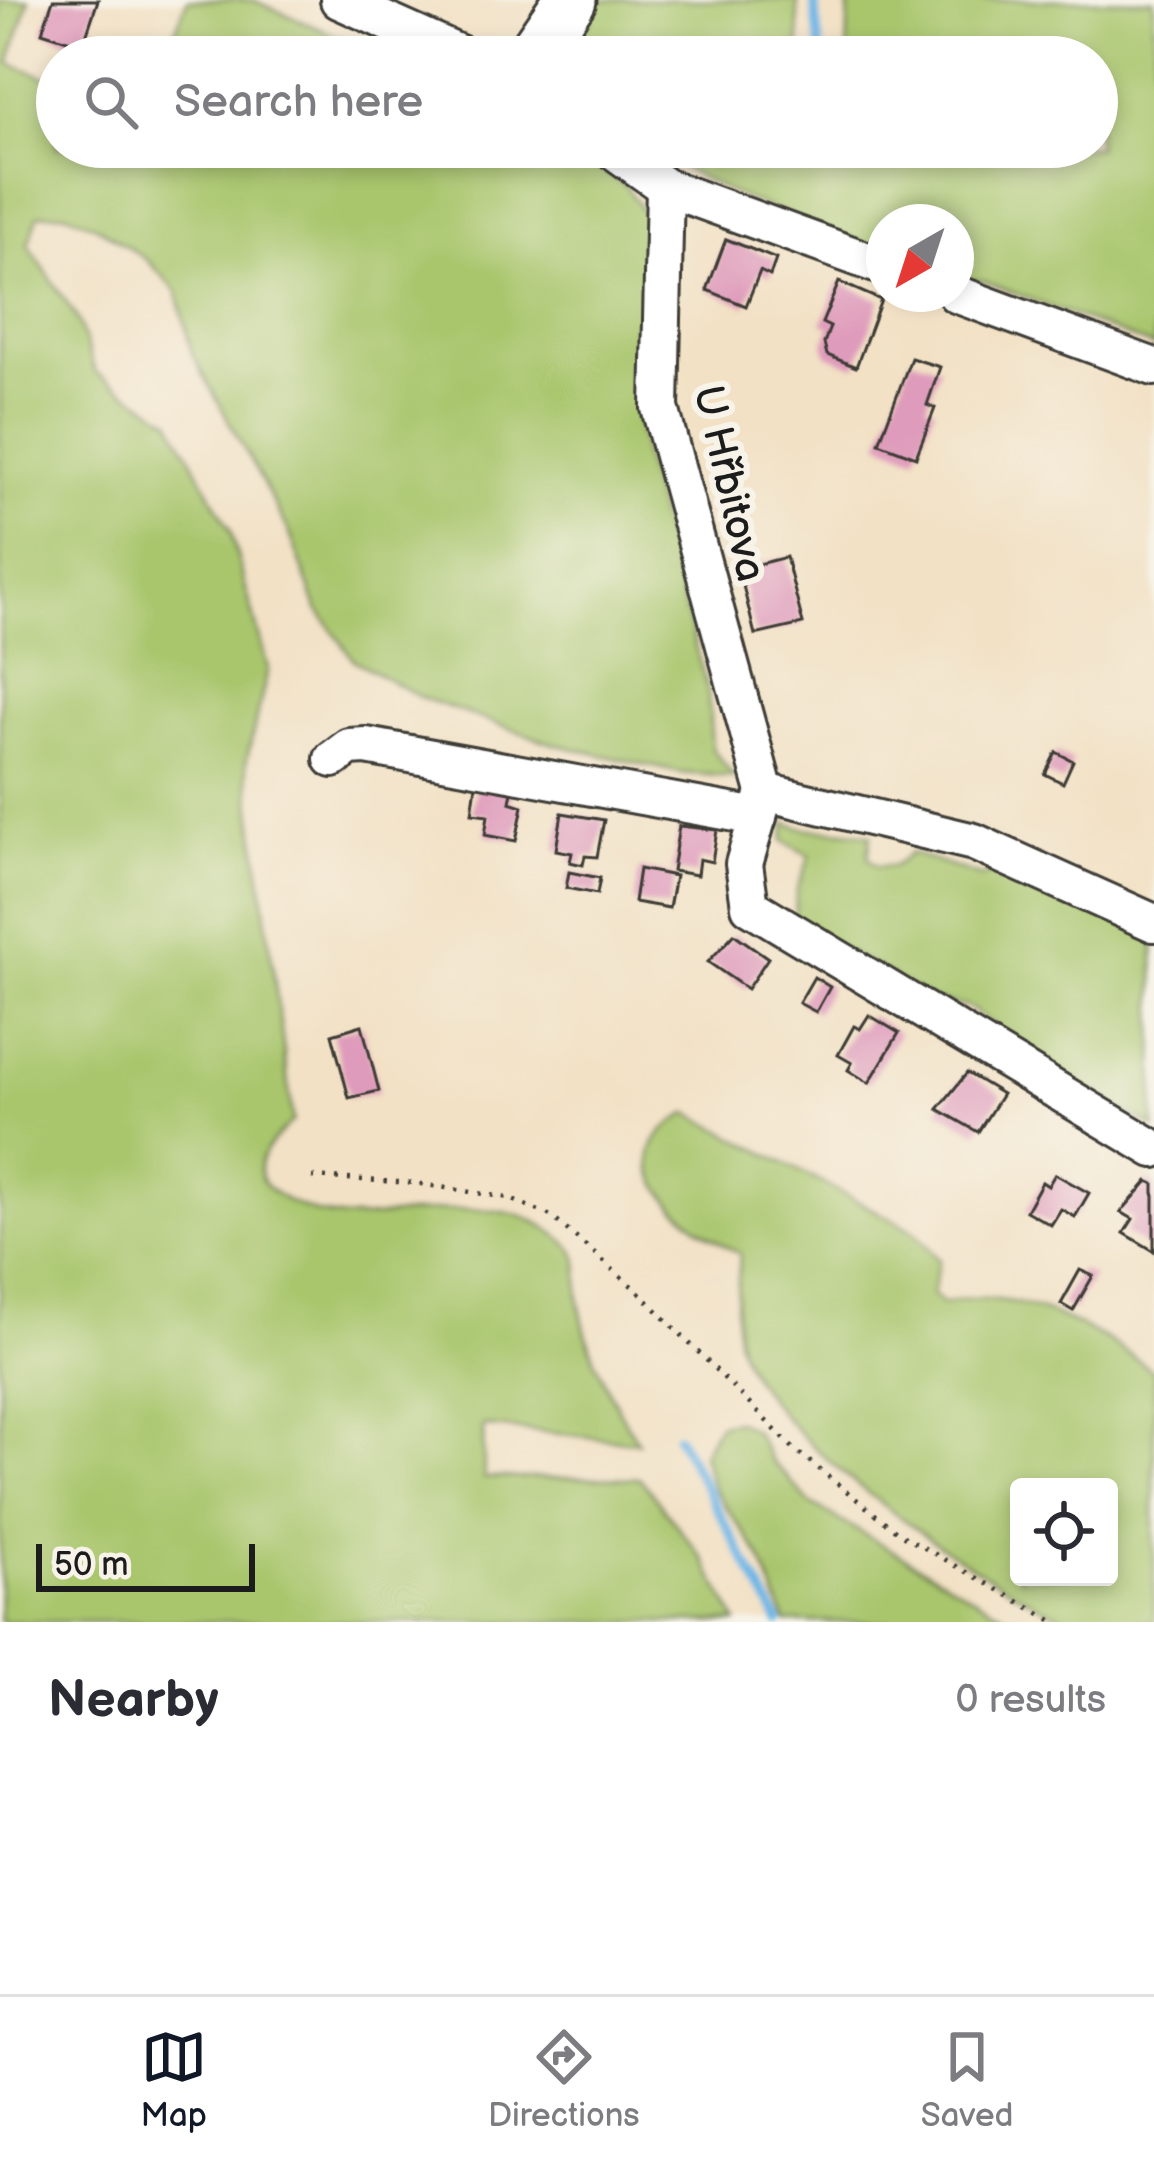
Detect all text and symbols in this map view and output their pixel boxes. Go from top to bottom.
search box [36,36,1118,168]
icon: search [78,69,144,135]
text: Search here [174,75,423,130]
north arrow [866,204,974,312]
street label: U Hřbitova [681,381,776,586]
map controls [1010,1478,1118,1586]
button: locate [1010,1478,1118,1586]
scale bar [36,1538,255,1591]
text: 50 m [54,1545,129,1585]
text: Nearby [48,1670,219,1731]
text: 0 results [955,1677,1106,1724]
tab: Map [141,2024,207,2136]
tab: Directions [488,2024,640,2136]
tab: Saved [921,2024,1013,2136]

